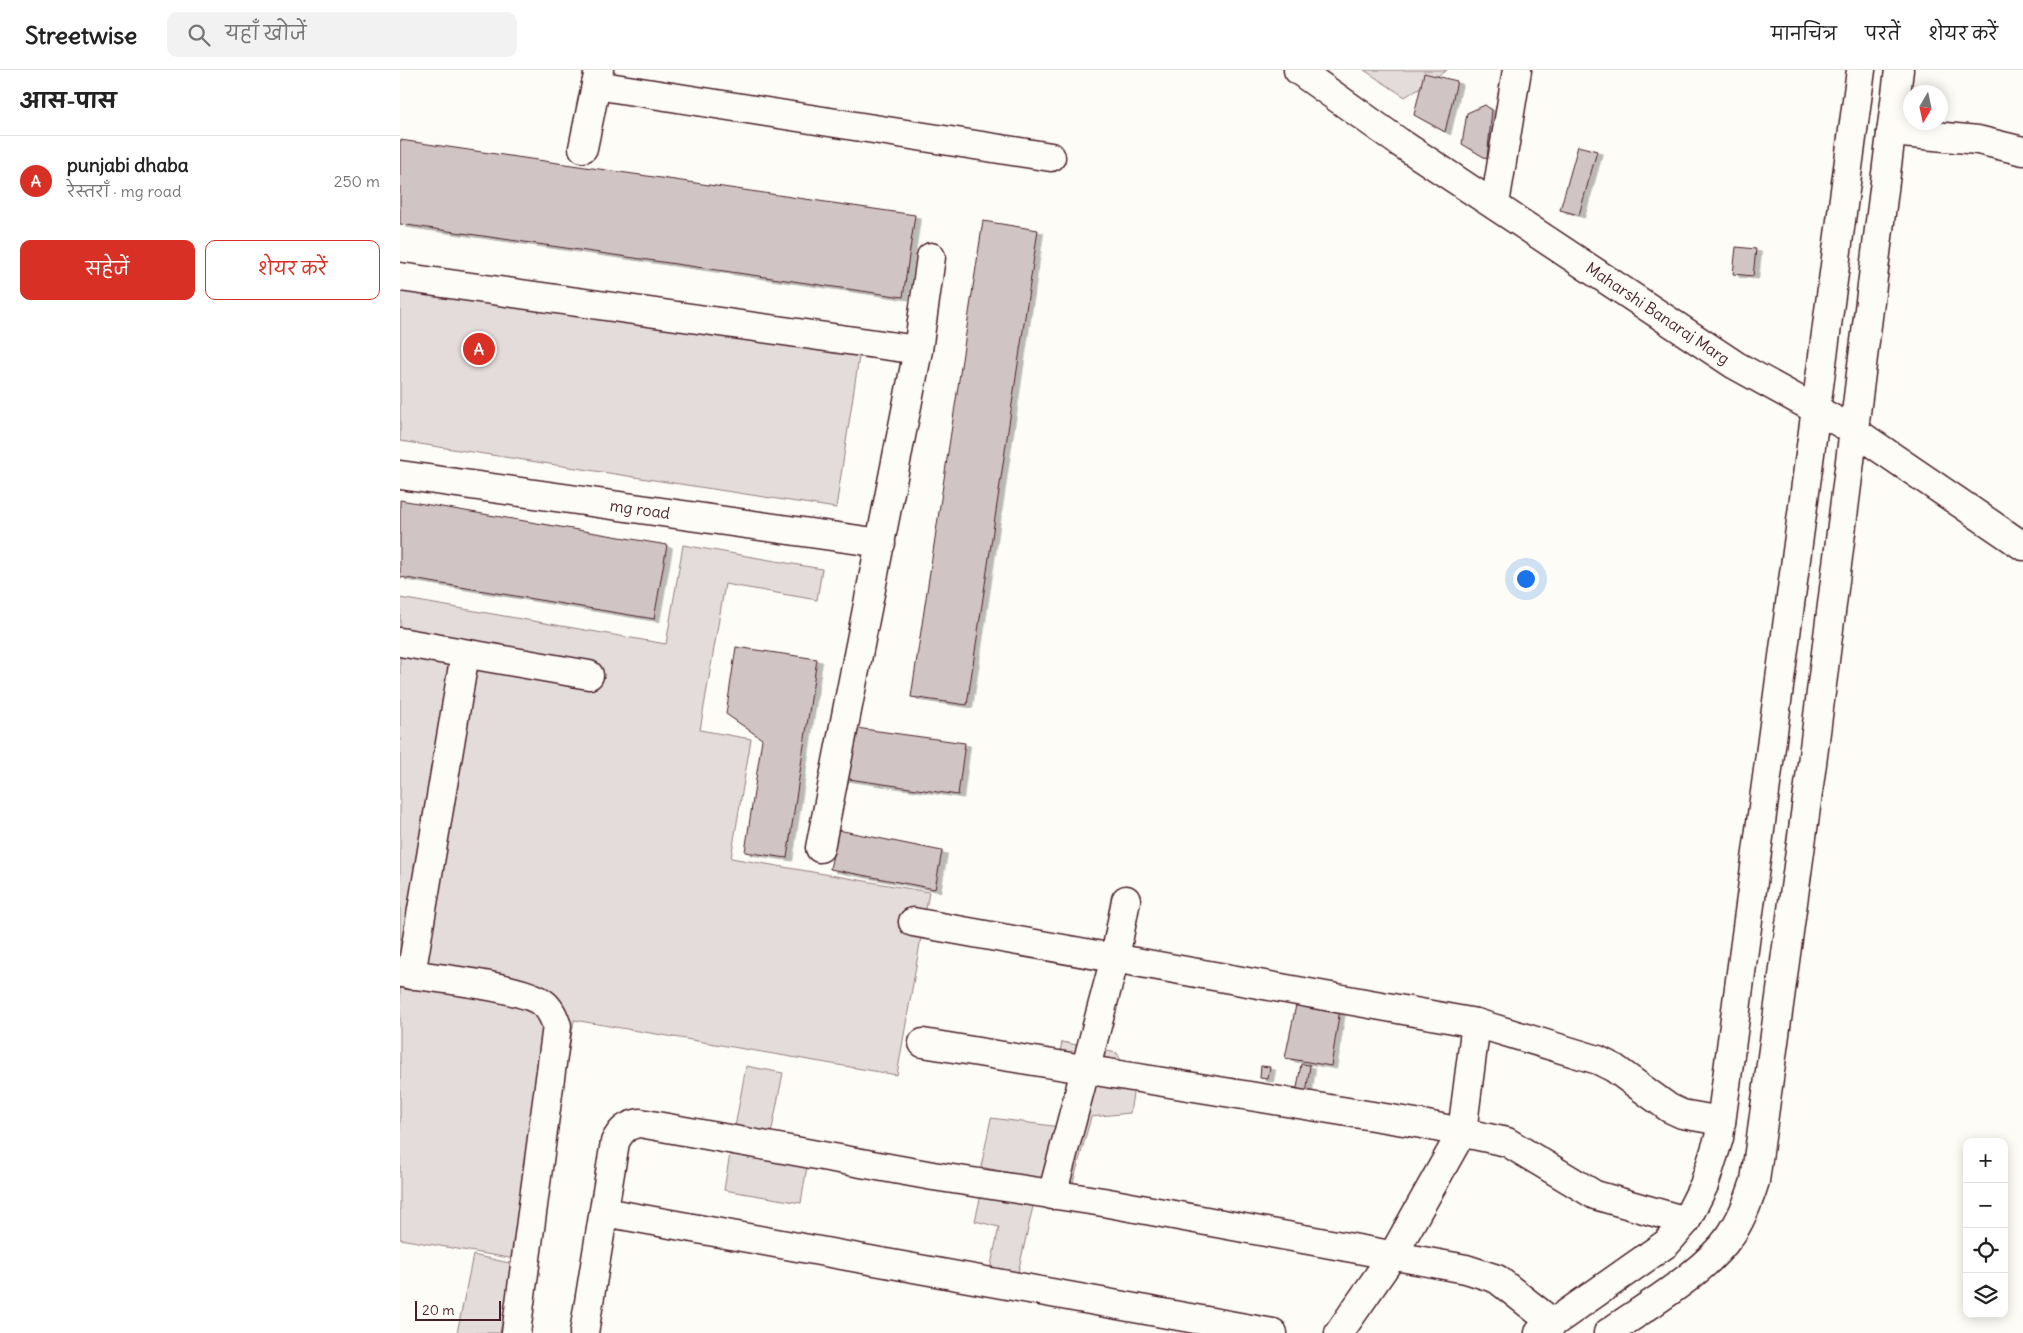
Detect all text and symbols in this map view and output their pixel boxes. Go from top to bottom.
search box [167,12,517,57]
text: Streetwise [25,20,137,50]
icon: search [185,21,213,49]
text: यहाँ खोजें [225,21,306,45]
text: मानचित्र [1771,22,1837,45]
text: परतें [1865,22,1900,45]
text: शेयर करें [1928,22,1998,45]
north arrow [1903,85,1948,130]
text: आस-पास [20,87,117,114]
text: punjabi dhaba [67,153,189,177]
text: A [31,171,41,191]
text: 250 m [334,171,380,191]
text: रेस्तराँ · mg road [67,181,181,201]
button: सहेजें [20,240,195,300]
button: शेयर करें [205,240,380,300]
street label: Maharshi Banaraj Marg [1582,257,1734,369]
pin: A [463,330,495,368]
street label: mg road [609,495,671,523]
your location [1513,566,1539,592]
map controls [1963,1138,2008,1318]
button: + [1963,1138,2008,1183]
button: − [1963,1183,2008,1228]
button: locate [1963,1228,2008,1273]
button: layers [1963,1273,2008,1318]
scale bar [415,1298,501,1321]
text: 20 m [422,1301,455,1319]

